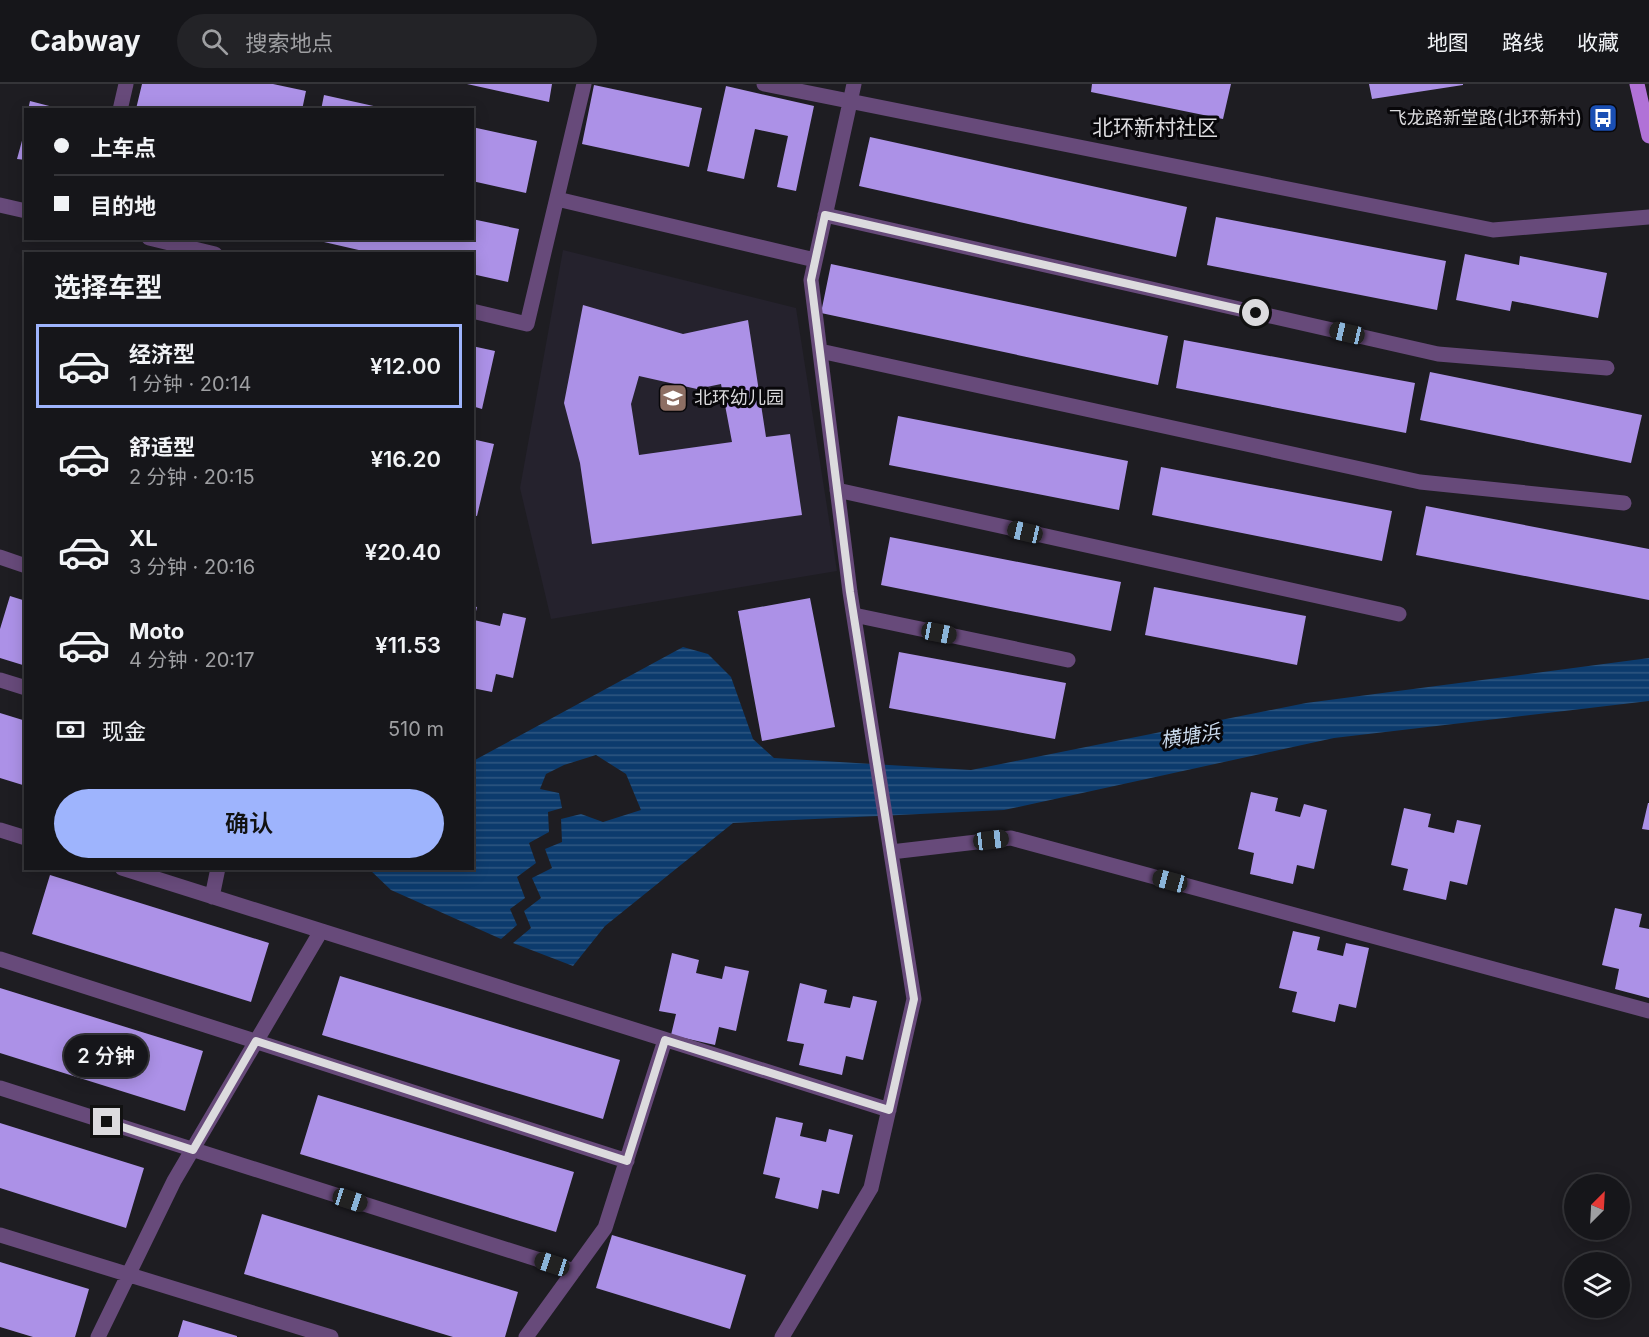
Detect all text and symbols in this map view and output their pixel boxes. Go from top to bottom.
search box [177,14,597,68]
text: Cabway [30,24,141,58]
icon: search [198,25,231,58]
text: 搜索地点 [246,30,334,56]
text: 地图 [1427,30,1469,55]
text: 路线 [1502,30,1544,55]
text: 收藏 [1577,30,1619,55]
bus stop icon: 飞龙路新堂路(北环新村) [1587,102,1619,134]
place label: 飞龙路新堂路(北环新村) [1389,107,1582,128]
district label: 北环新村社区 [1092,115,1218,140]
text: 上车点 [90,135,156,161]
text: 目的地 [90,193,156,219]
text: 选择车型 [54,271,162,304]
route start [1242,299,1269,326]
car [1327,320,1367,346]
icon: car [57,339,111,393]
text: 经济型 [129,341,195,367]
text: ¥12.00 [370,353,441,379]
text: 1 分钟 · 20:14 [129,372,251,396]
school or university icon: 北环幼儿园 [657,382,689,414]
place label: 北环幼儿园 [694,387,784,408]
icon: car [57,432,111,486]
text: 舒适型 [129,434,195,460]
text: ¥16.20 [371,446,441,472]
text: 2 分钟 · 20:15 [129,465,255,489]
car [1005,519,1045,545]
icon: car [57,525,111,579]
text: XL [129,525,158,551]
text: ¥20.40 [365,539,441,565]
text: 3 分钟 · 20:16 [129,555,255,579]
icon: car [57,618,111,672]
text: Moto [129,618,184,644]
car [920,621,958,645]
text: ¥11.53 [375,632,441,658]
text: 4 分钟 · 20:17 [129,648,255,672]
icon: cash [54,713,87,746]
text: 510 m [388,717,444,741]
text: 现金 [102,718,146,744]
water label: 横塘浜 [1158,719,1223,753]
button: 确认 [54,789,444,858]
car [972,829,1010,851]
car [1150,868,1190,894]
callout: 2 分钟 [65,1035,149,1077]
text: 2 分钟 [77,1044,135,1068]
route end [93,1108,120,1135]
north arrow [1564,1174,1630,1240]
map controls [1564,1174,1630,1318]
car [330,1186,370,1214]
car [532,1250,572,1278]
button: layers [1564,1252,1630,1318]

